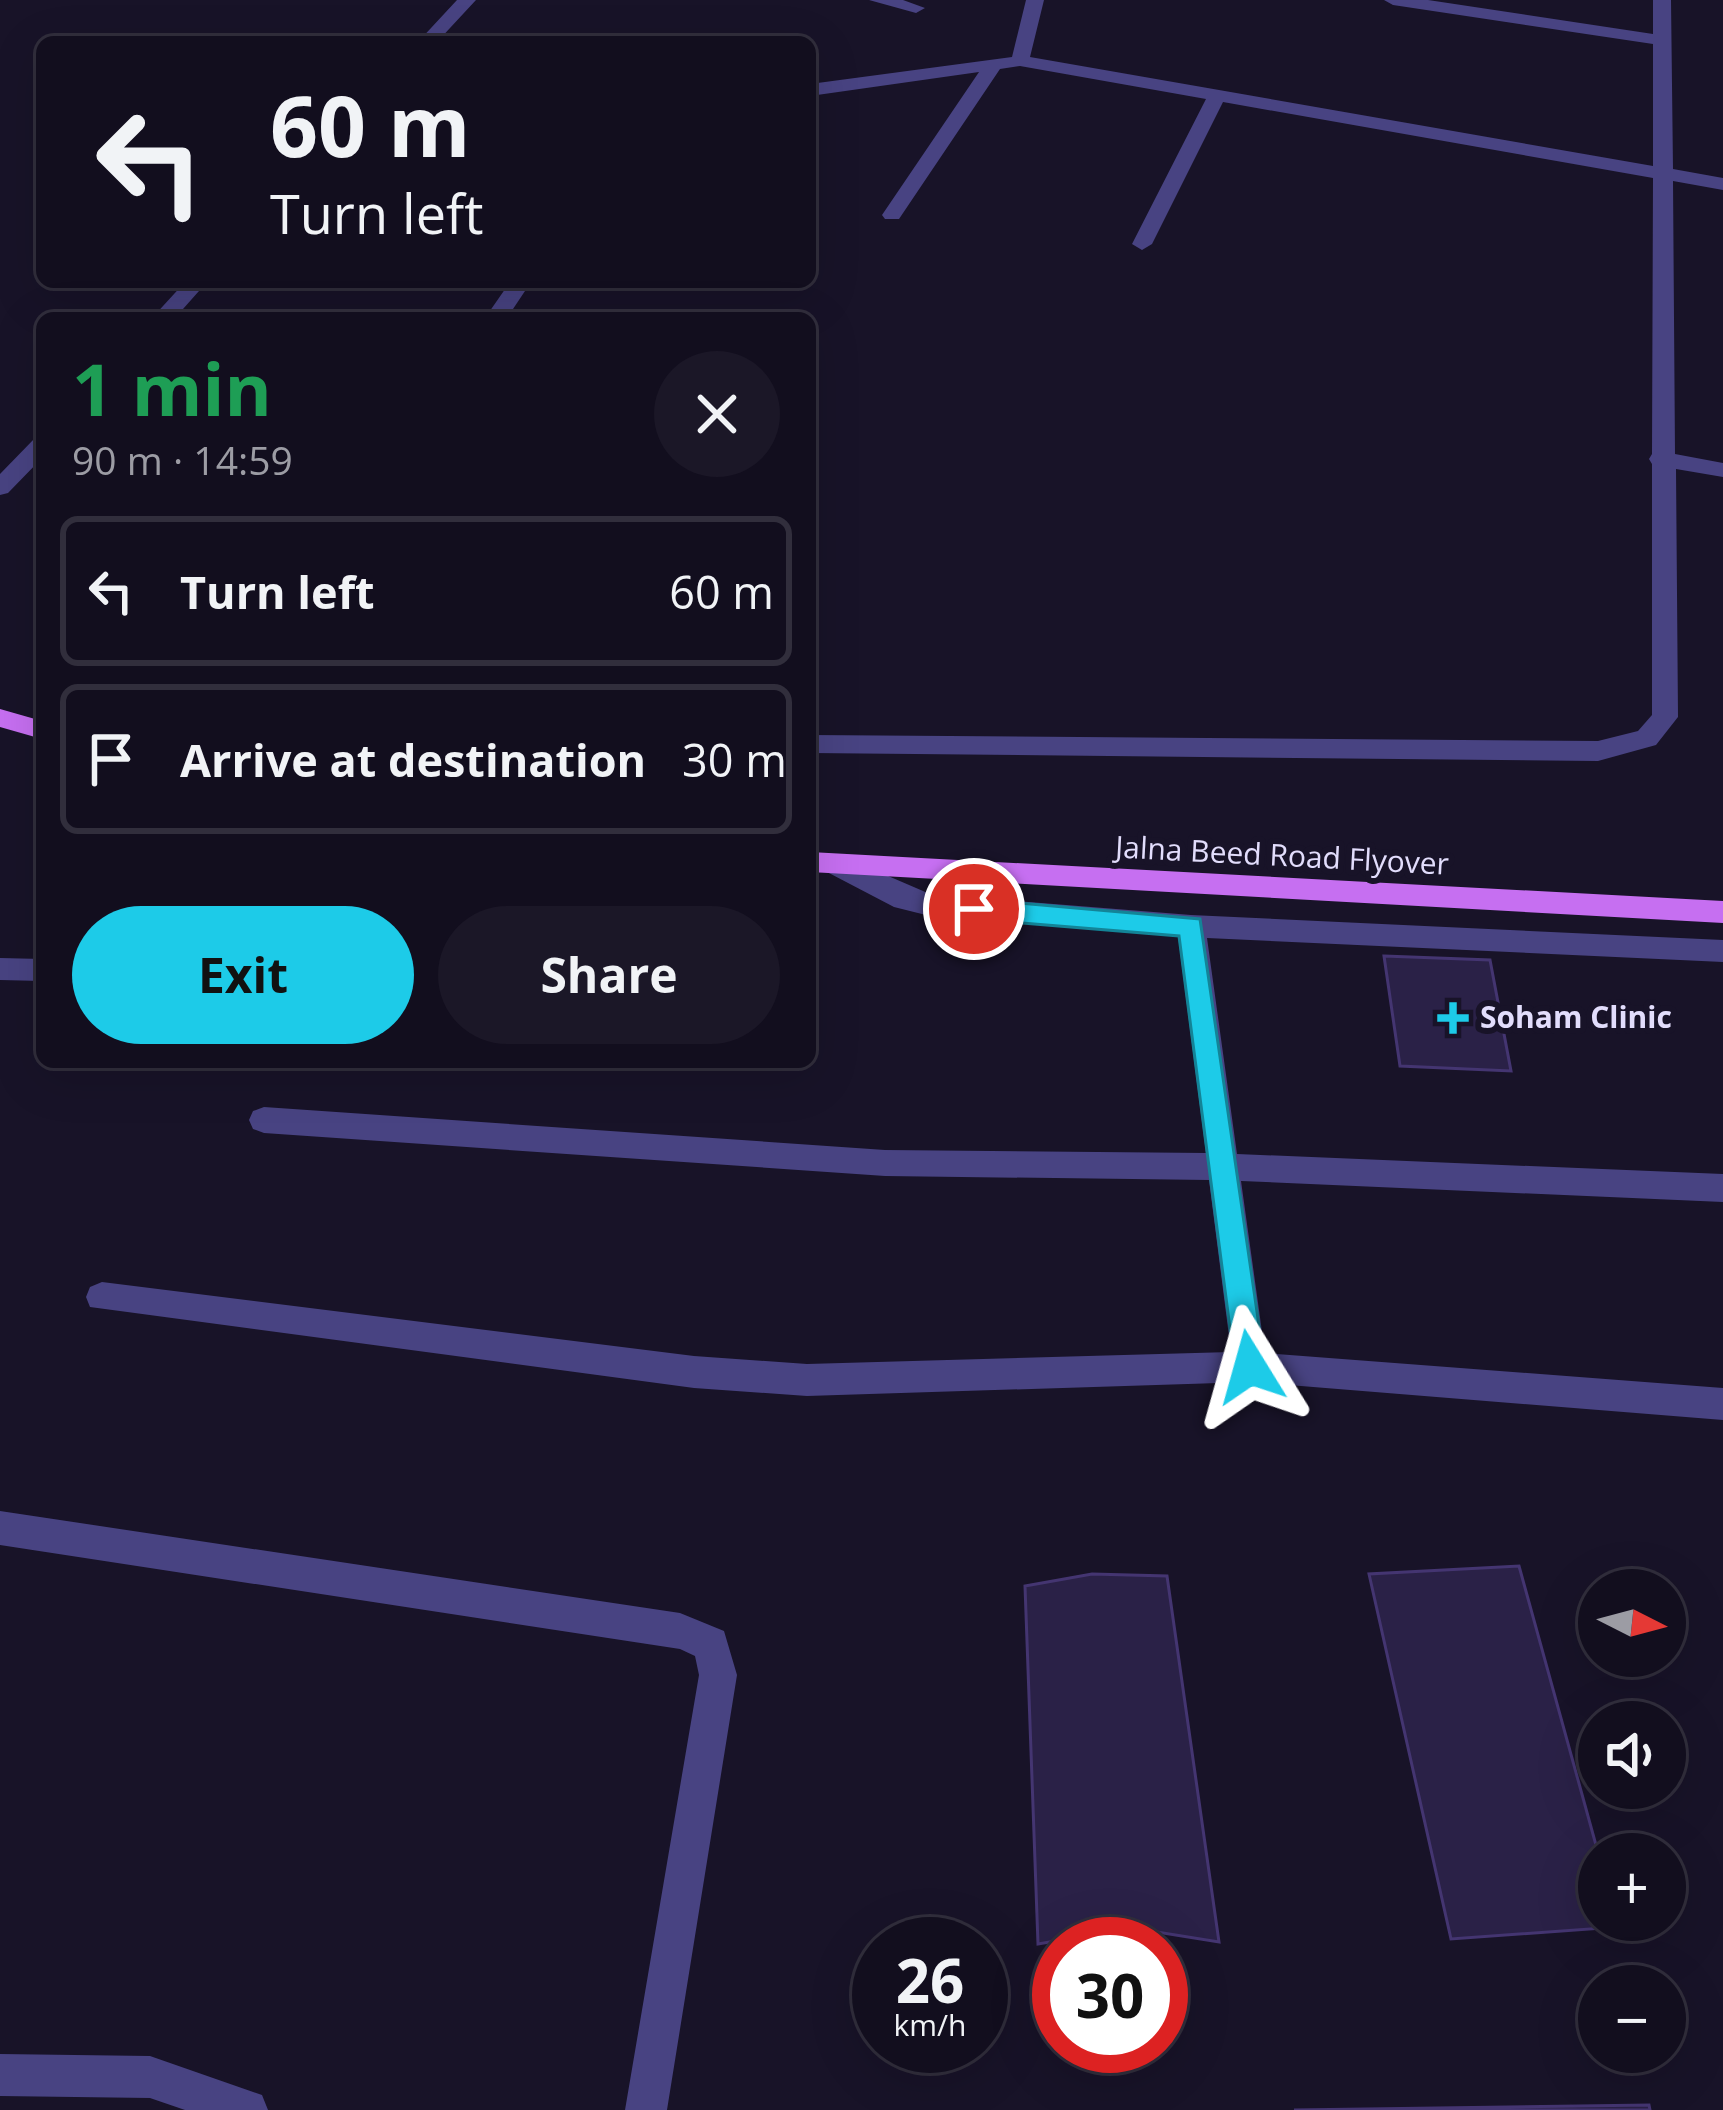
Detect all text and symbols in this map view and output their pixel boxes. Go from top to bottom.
text: 60 m [270,67,470,182]
icon: left [72,84,228,240]
text: Turn left [270,176,483,250]
text: 1 min [72,339,272,437]
button: close [654,351,780,477]
text: 90 m · 14:59 [72,433,293,486]
icon: left [78,558,144,624]
text: Turn left [180,561,375,622]
text: 60 m [669,561,774,622]
icon: arrive [78,726,144,792]
text: Arrive at destination [180,729,646,790]
text: 30 m [682,729,787,790]
street label: Jalna Beed Road Flyover [1111,825,1450,884]
pin [923,858,1025,960]
icon: arrive [941,876,1007,942]
button: Exit [72,906,414,1044]
button: Share [438,906,780,1044]
place label: Soham Clinic [1480,996,1672,1037]
marker: Soham Clinic [1437,1002,1469,1034]
position arrow [1187,1304,1313,1430]
north arrow [1578,1569,1686,1677]
map controls [1578,1569,1686,2073]
button: sound [1578,1701,1686,1809]
button: + [1578,1833,1686,1941]
speed limit sign: 30 [1032,1917,1188,2073]
text: 26 [896,1939,964,2021]
button: − [1578,1965,1686,2073]
text: km/h [894,2004,966,2045]

